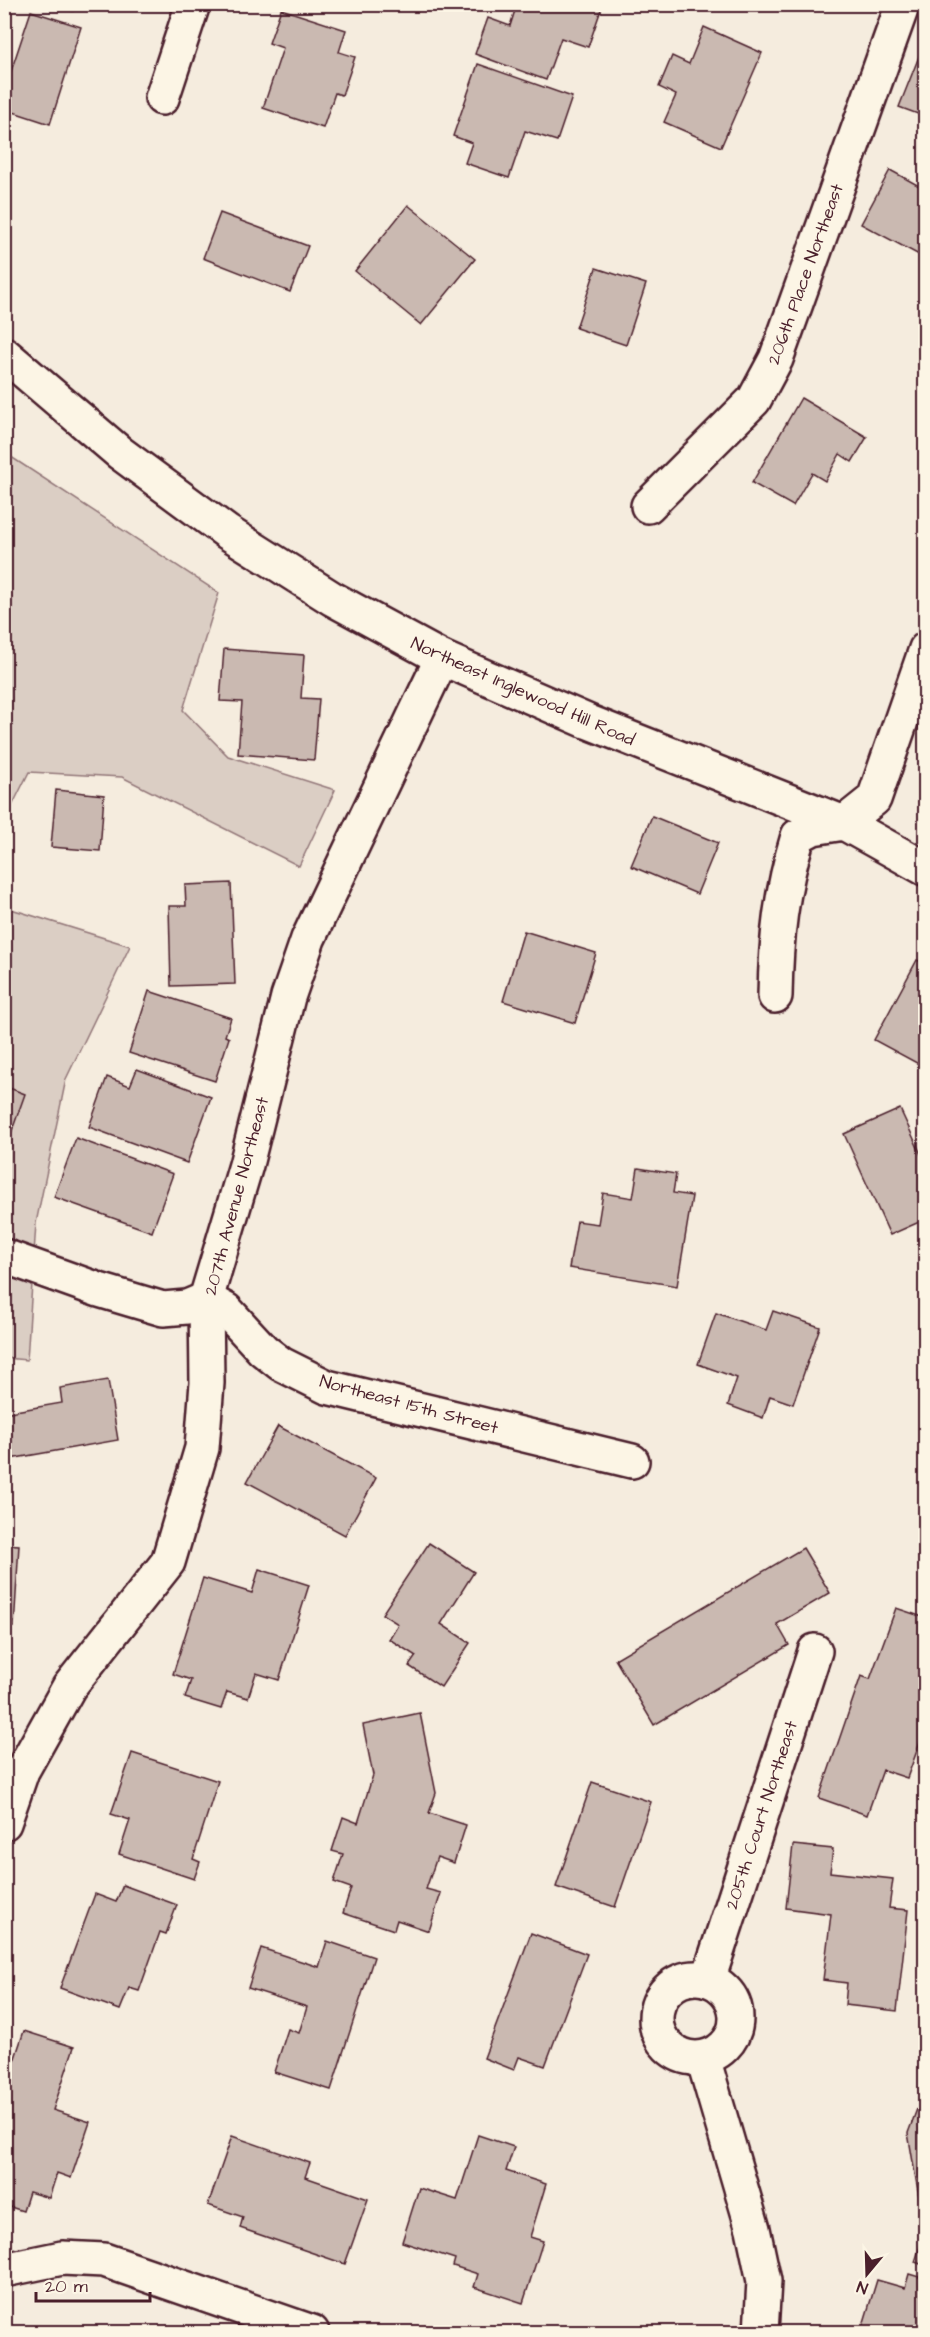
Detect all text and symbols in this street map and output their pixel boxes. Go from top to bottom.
street label: 206th Place Northeast [761,180,850,368]
street label: Northeast Inglewood Hill Road [406,631,639,753]
street label: 207th Avenue Northeast [198,1093,275,1298]
street label: Northeast 15th Street [317,1369,502,1441]
street label: 205th Court Northeast [719,1717,804,1913]
north arrow [837,2244,897,2304]
scale bar [36,2265,150,2303]
text: 20 m [45,2274,88,2299]
text: N [854,2275,871,2299]

